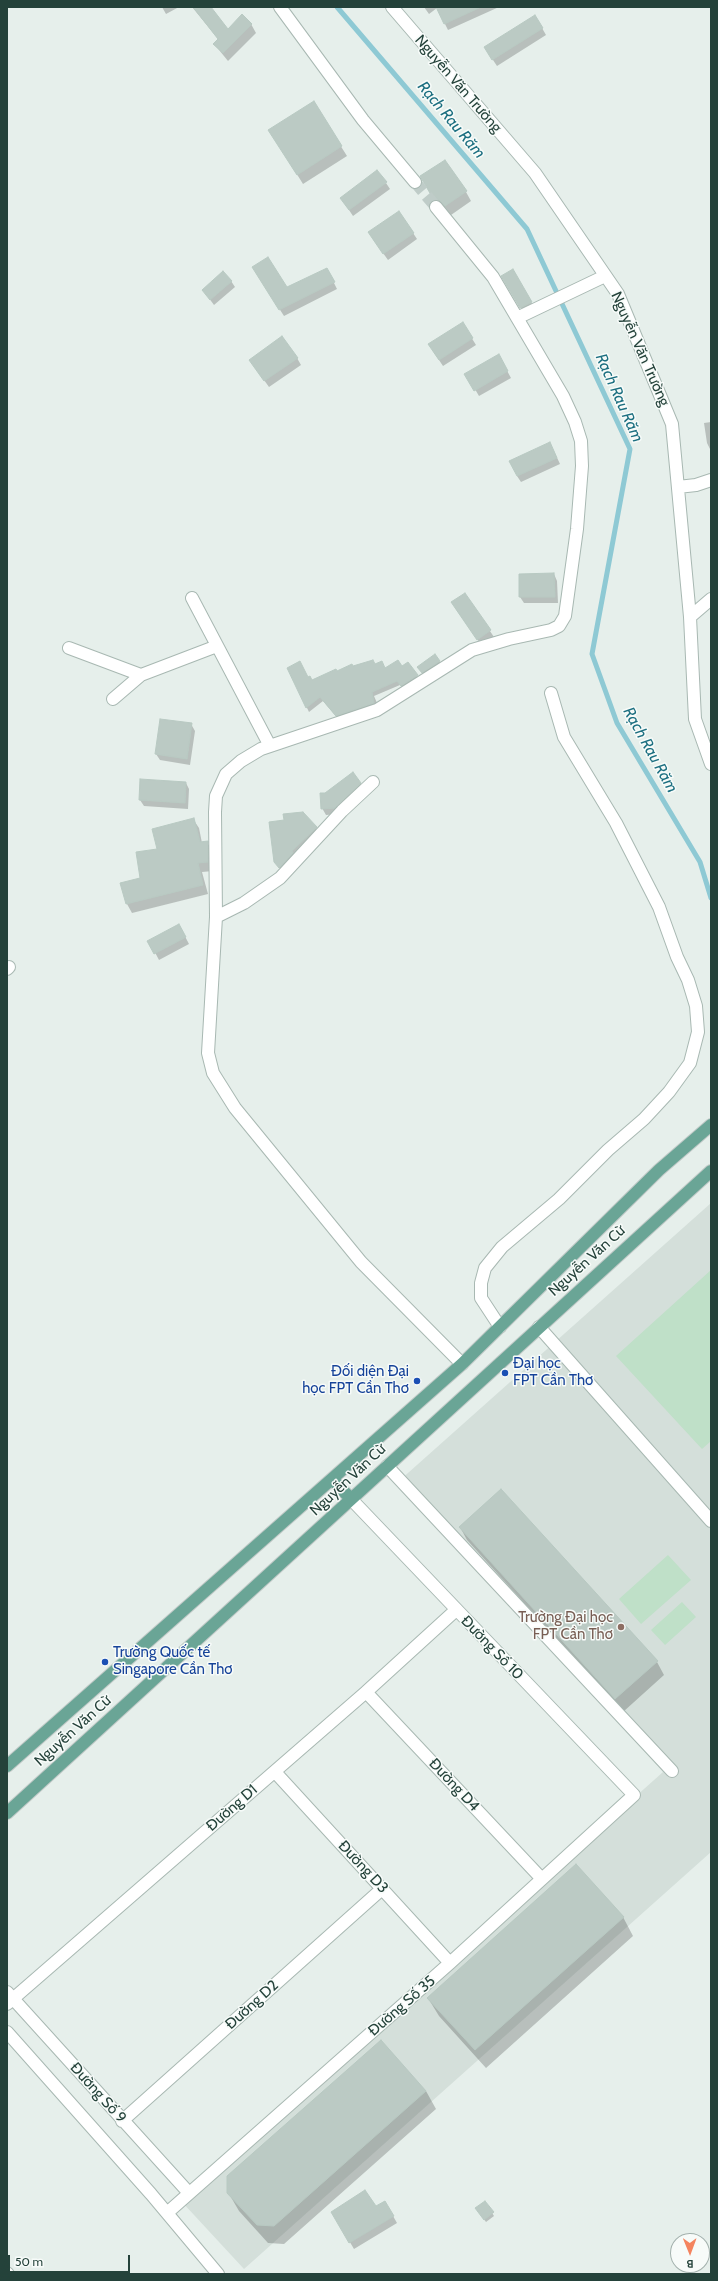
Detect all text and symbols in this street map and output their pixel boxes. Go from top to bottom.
street label: Nguyễn Văn Trường [411,32,505,136]
water label: Rạch Rau Răm [413,78,489,162]
street label: Nguyễn Văn Trường [607,289,673,409]
water label: Rạch Rau Răm [591,351,647,445]
water label: Rạch Rau Răm [619,704,681,796]
street label: Nguyễn Văn Cừ [545,1222,629,1300]
place label: Đại học FPT Cần Thơ [513,1355,593,1390]
place label: Đối diện Đại học FPT Cần Thơ [302,1363,409,1398]
marker: Đại học FPT Cần Thơ [500,1368,510,1378]
marker: Đối diện Đại học FPT Cần Thơ [412,1376,422,1386]
street label: Nguyễn Văn Cừ [306,1440,390,1520]
place label: Trường Đại học FPT Cần Thơ [518,1609,613,1644]
street label: Đường Số 10 [457,1612,527,1684]
marker: Trường Đại học FPT Cần Thơ [616,1622,626,1632]
place label: Trường Quốc tế Singapore Cần Thơ [113,1644,233,1679]
marker: Trường Quốc tế Singapore Cần Thơ [100,1657,110,1667]
street label: Nguyễn Văn Cừ [31,1692,115,1770]
street label: Đường D4 [425,1755,483,1815]
street label: Đường D1 [203,1781,261,1835]
street label: Đường D3 [334,1837,392,1897]
street label: Đường Số 35 [365,1972,439,2040]
street label: Đường D2 [222,1977,282,2033]
street label: Đường Số 9 [66,2059,130,2127]
north arrow [670,2233,710,2273]
scale bar [10,2247,132,2273]
text: 50 m [15,2254,43,2269]
text: B [687,2257,694,2271]

